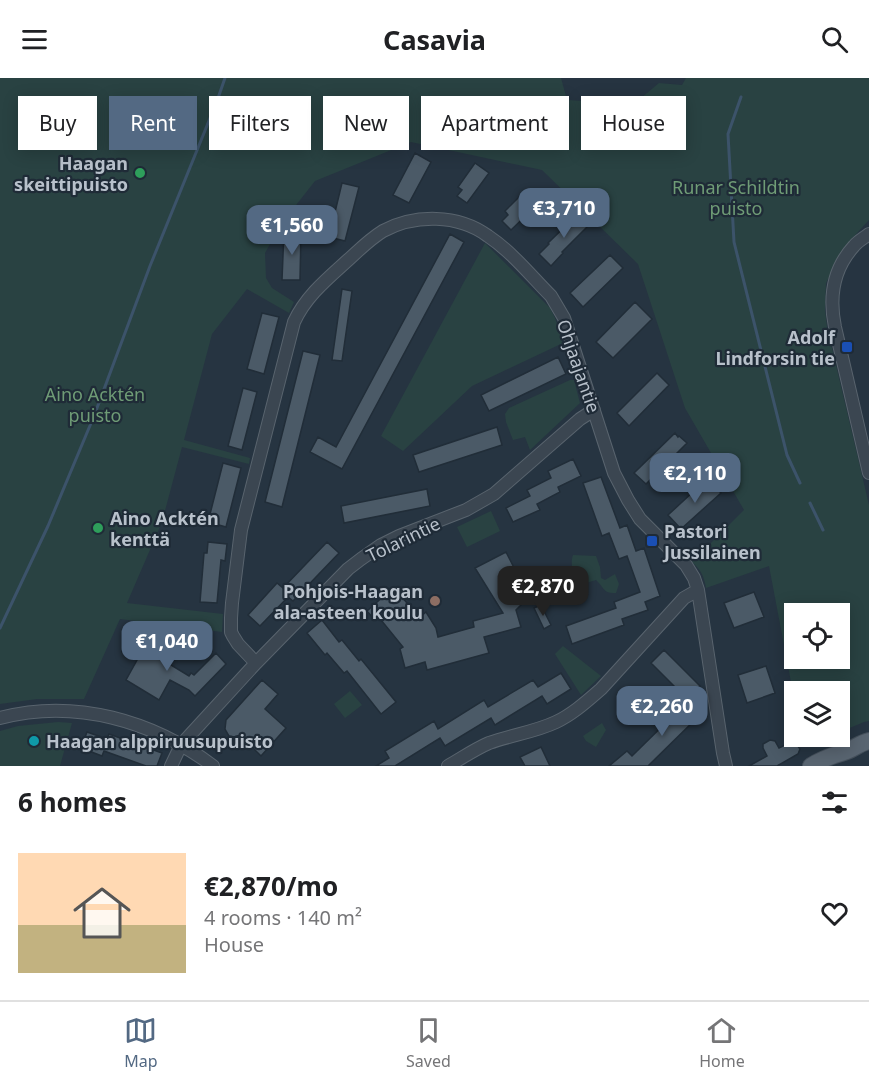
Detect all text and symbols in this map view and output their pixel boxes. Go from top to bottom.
text: Casavia [383,21,486,58]
icon: menu [18,23,51,56]
icon: search [818,23,851,56]
chip: Buy [18,96,97,150]
chip: Rent [109,96,197,150]
chip: Filters [209,96,311,150]
chip: New [323,96,409,150]
chip: Apartment [421,96,569,150]
chip: House [581,96,686,150]
place label: Haagan skeittipuisto [14,151,128,196]
marker: Haagan skeittipuisto [133,166,147,180]
park label: Runar Schildtin puisto [672,175,800,220]
pin: €3,710 [515,188,613,239]
text: €3,710 [533,194,595,221]
pin: €1,560 [243,205,341,256]
text: €1,560 [261,211,323,238]
street label: Ohjaajantie [552,316,606,416]
place label: Adolf Lindforsin tie [715,325,836,370]
marker: Adolf Lindforsin tie [840,340,854,354]
park label: Aino Acktén puisto [45,382,145,427]
pin: €2,110 [646,453,744,504]
text: €2,110 [664,459,726,486]
place label: Aino Acktén kenttä [110,506,219,551]
street label: Tolarintie [362,511,444,567]
place label: Pastori Jussilainen [662,519,761,564]
marker: Aino Acktén kenttä [91,521,105,535]
marker: Pastori Jussilainen [645,534,659,548]
pin: €2,870 [494,566,592,617]
text: €2,870 [512,572,574,599]
place label: Pohjois-Haagan ala-asteen koulu [274,579,423,624]
marker: Pohjois-Haagan ala-asteen koulu [428,594,442,608]
map controls [784,603,850,747]
button: locate [784,603,850,669]
pin: €1,040 [118,621,216,672]
text: €1,040 [136,627,198,654]
button: layers [784,681,850,747]
pin: €2,260 [613,686,711,737]
text: €2,260 [631,692,693,719]
place label: Haagan alppiruusupuisto [46,729,273,753]
marker: Haagan alppiruusupuisto [27,734,41,748]
text: 6 homes [18,784,127,820]
icon: filters [818,786,851,819]
text: €2,870/mo [204,868,338,904]
icon: home [66,877,138,949]
icon: heart [818,897,851,930]
text: 4 rooms · 140 m² [204,904,362,931]
text: House [204,931,264,958]
tab: Map [124,1014,158,1072]
tab: Saved [406,1014,451,1072]
tab: Home [699,1014,745,1072]

